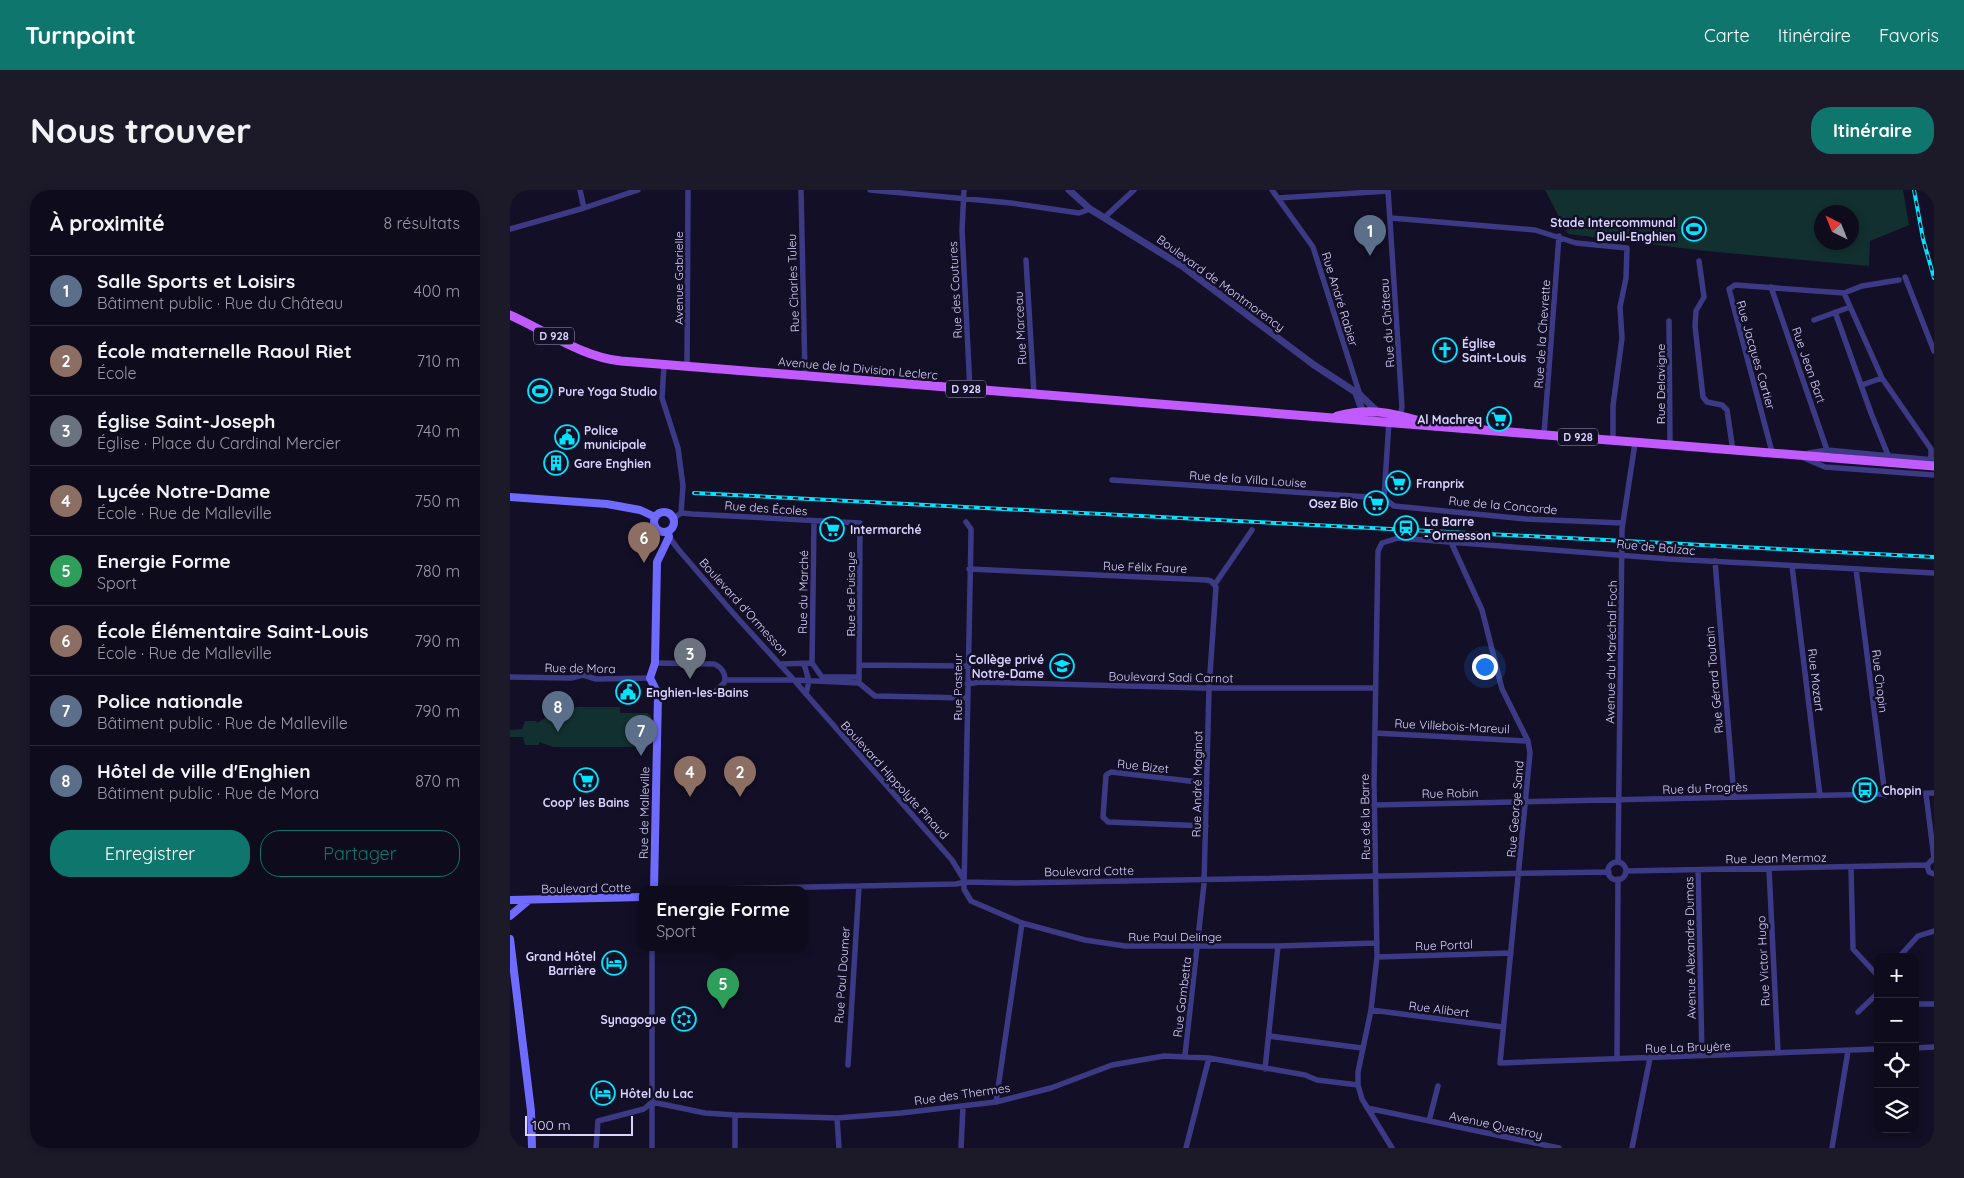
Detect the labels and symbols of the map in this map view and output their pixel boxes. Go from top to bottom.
north arrow [1814,205,1859,250]
pin: 1 [1354,215,1386,256]
place label: Stade Intercommunal Deuil-Enghien [1550,215,1676,244]
sports icon: Stade Intercommunal Deuil-Enghien [1681,216,1707,242]
street label: Avenue Gabrielle [671,231,686,325]
street label: Boulevard de Montmorency [1154,232,1288,334]
street label: Rue Charles Tuleu [784,233,802,333]
street label: Rue des Coutures [945,241,965,339]
street label: Rue André Rabier [1319,250,1362,348]
street label: Rue du Château [1376,278,1398,368]
street label: Rue de la Chevrette [1531,279,1553,389]
street label: Rue Marceau [1011,291,1029,365]
street label: Rue Jacques Cartier [1733,299,1779,412]
street label: Rue Jean Bart [1789,325,1829,405]
road number: D 928 [534,328,574,344]
place label: Église Saint-Louis [1462,336,1526,365]
church icon: Église Saint-Louis [1432,337,1458,363]
street label: Rue Delavigne [1653,344,1668,424]
street label: Avenue de la Division Leclerc [778,354,938,382]
sports icon: Pure Yoga Studio [527,378,553,404]
road number: D 928 [946,380,986,398]
place label: Pure Yoga Studio [558,384,658,399]
supermarket icon: Al Machreq [1486,406,1512,432]
place label: Al Machreq [1418,412,1482,427]
place label: Police municipale [584,423,646,452]
public building icon: Police municipale [554,424,580,450]
road number: D 928 [1558,428,1598,446]
building icon: Gare Enghien [543,450,569,476]
place label: Gare Enghien [574,456,651,471]
street label: Rue de la Villa Louise [1189,467,1307,491]
supermarket icon: Franprix [1385,470,1411,496]
place label: Franprix [1416,476,1464,491]
supermarket icon: Osez Bio [1363,490,1389,516]
street label: Rue de la Concorde [1448,493,1558,517]
place label: Osez Bio [1309,496,1359,511]
street label: Rue des Écoles [724,498,808,518]
place label: La Barre - Ormesson [1424,514,1491,543]
station icon: La Barre - Ormesson [1393,515,1419,541]
supermarket icon: Intermarché [819,516,845,542]
pin: 6 [628,522,660,563]
place label: Intermarché [850,522,922,537]
street label: Rue de Balzac [1616,536,1696,558]
street label: Rue du Marché [795,550,811,634]
street label: Rue de Puisaye [843,551,858,637]
street label: Boulevard d'Ormesson [696,555,792,659]
street label: Rue Félix Faure [1103,558,1188,576]
street label: Avenue du Maréchal Foch [1602,580,1620,724]
street label: Rue Gérard Toutain [1702,626,1726,734]
pin: 3 [674,638,706,679]
street label: Rue Mozart [1805,648,1827,712]
street label: Rue Chopin [1869,649,1891,713]
place label: Collège privé Notre-Dame [968,652,1044,681]
street label: Rue Pasteur [950,653,965,721]
school or university icon: Collège privé Notre-Dame [1049,653,1075,679]
your location [1472,654,1498,680]
street label: Rue de Mora [544,660,616,676]
street label: Boulevard Sadi Carnot [1108,668,1234,686]
public building icon: Enghien-les-Bains [615,679,641,705]
place label: Enghien-les-Bains [646,685,749,700]
pin: 8 [542,691,574,732]
pin: 7 [625,715,657,756]
street label: Rue Villebois-Mareuil [1394,715,1510,737]
street label: Boulevard Hippolyte Pinaud [838,718,952,842]
street label: Rue André Maginot [1189,731,1205,837]
pin: 4 [674,756,706,797]
pin: 2 [724,756,756,797]
street label: Rue Bizet [1117,756,1169,776]
street label: Rue George Sand [1503,760,1527,858]
street label: Rue de Malleville [636,766,652,859]
supermarket icon: Coop' les Bains [573,767,599,793]
street label: Rue de la Barre [1357,774,1373,860]
bus stop icon: Chopin [1852,777,1878,803]
street label: Rue du Progrès [1662,779,1748,797]
place label: Chopin [1882,783,1922,798]
street label: Rue Robin [1421,785,1479,801]
place label: Coop' les Bains [543,795,629,810]
street label: Rue Jean Mermoz [1725,850,1827,866]
street label: Boulevard Cotte [1044,863,1134,879]
street label: Avenue Alexandre Dumas [1681,876,1699,1019]
street label: Boulevard Cotte [541,880,631,896]
street label: Rue Victor Hugo [1753,915,1773,1007]
street label: Rue Paul Doumer [831,926,853,1024]
street label: Rue Paul Delinge [1128,929,1222,944]
street label: Rue Portal [1415,936,1473,954]
place label: Grand Hôtel Barrière [526,949,596,978]
hotel icon: Grand Hôtel Barrière [601,950,627,976]
street label: Rue Gambetta [1170,956,1194,1038]
pin: 5 [707,968,739,1009]
street label: Rue Alibert [1408,998,1470,1020]
synagogue icon: Synagogue [671,1006,697,1032]
place label: Synagogue [601,1012,666,1027]
street label: Rue La Bruyère [1645,1038,1731,1056]
hotel icon: Hôtel du Lac [590,1080,616,1106]
street label: Rue des Thermes [913,1080,1011,1108]
place label: Hôtel du Lac [620,1086,693,1101]
street label: Avenue Questroy [1448,1108,1544,1142]
scale bar [525,1113,632,1136]

